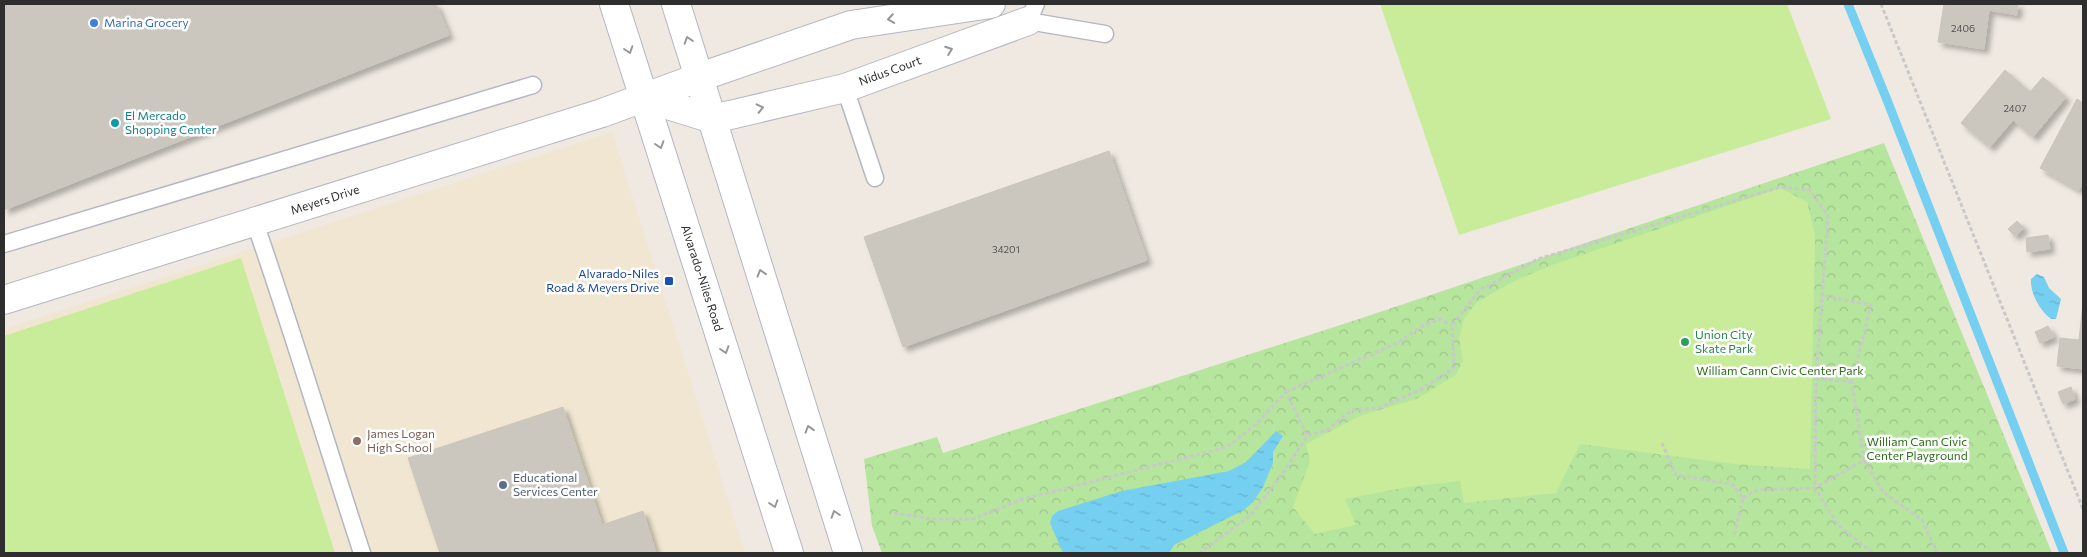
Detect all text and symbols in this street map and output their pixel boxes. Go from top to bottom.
one-way arrow [887,13,895,24]
place label: Marina Grocery [104,15,189,29]
marker: Marina Grocery [88,17,100,29]
house number: 2406 [1951,22,1975,34]
one-way arrow [683,37,693,45]
one-way arrow [623,46,633,54]
one-way arrow [944,46,952,56]
street label: Nidus Court [857,52,923,88]
house number: 2407 [2003,102,2027,114]
one-way arrow [756,103,764,113]
place label: El Mercado Shopping Center [125,108,217,136]
marker: El Mercado Shopping Center [109,117,121,129]
one-way arrow [654,140,664,148]
street label: Meyers Drive [289,181,361,217]
street label: Alvarado-Niles Road [679,223,727,333]
house number: 34201 [992,243,1020,255]
place label: Alvarado-Niles Road & Meyers Drive [546,266,659,294]
one-way arrow [757,270,767,278]
marker: Alvarado-Niles Road & Meyers Drive [663,275,675,287]
place label: Union City Skate Park [1695,327,1754,355]
marker: Union City Skate Park [1679,336,1691,348]
one-way arrow [719,345,729,353]
park label: William Cann Civic Center Park [1696,363,1864,377]
one-way arrow [804,425,814,433]
place label: James Logan High School [367,426,435,454]
park label: William Cann Civic Center Playground [1866,434,1968,462]
marker: James Logan High School [351,435,363,447]
place label: Educational Services Center [513,470,598,498]
marker: Educational Services Center [497,479,509,491]
one-way arrow [768,500,778,508]
one-way arrow [831,511,841,519]

